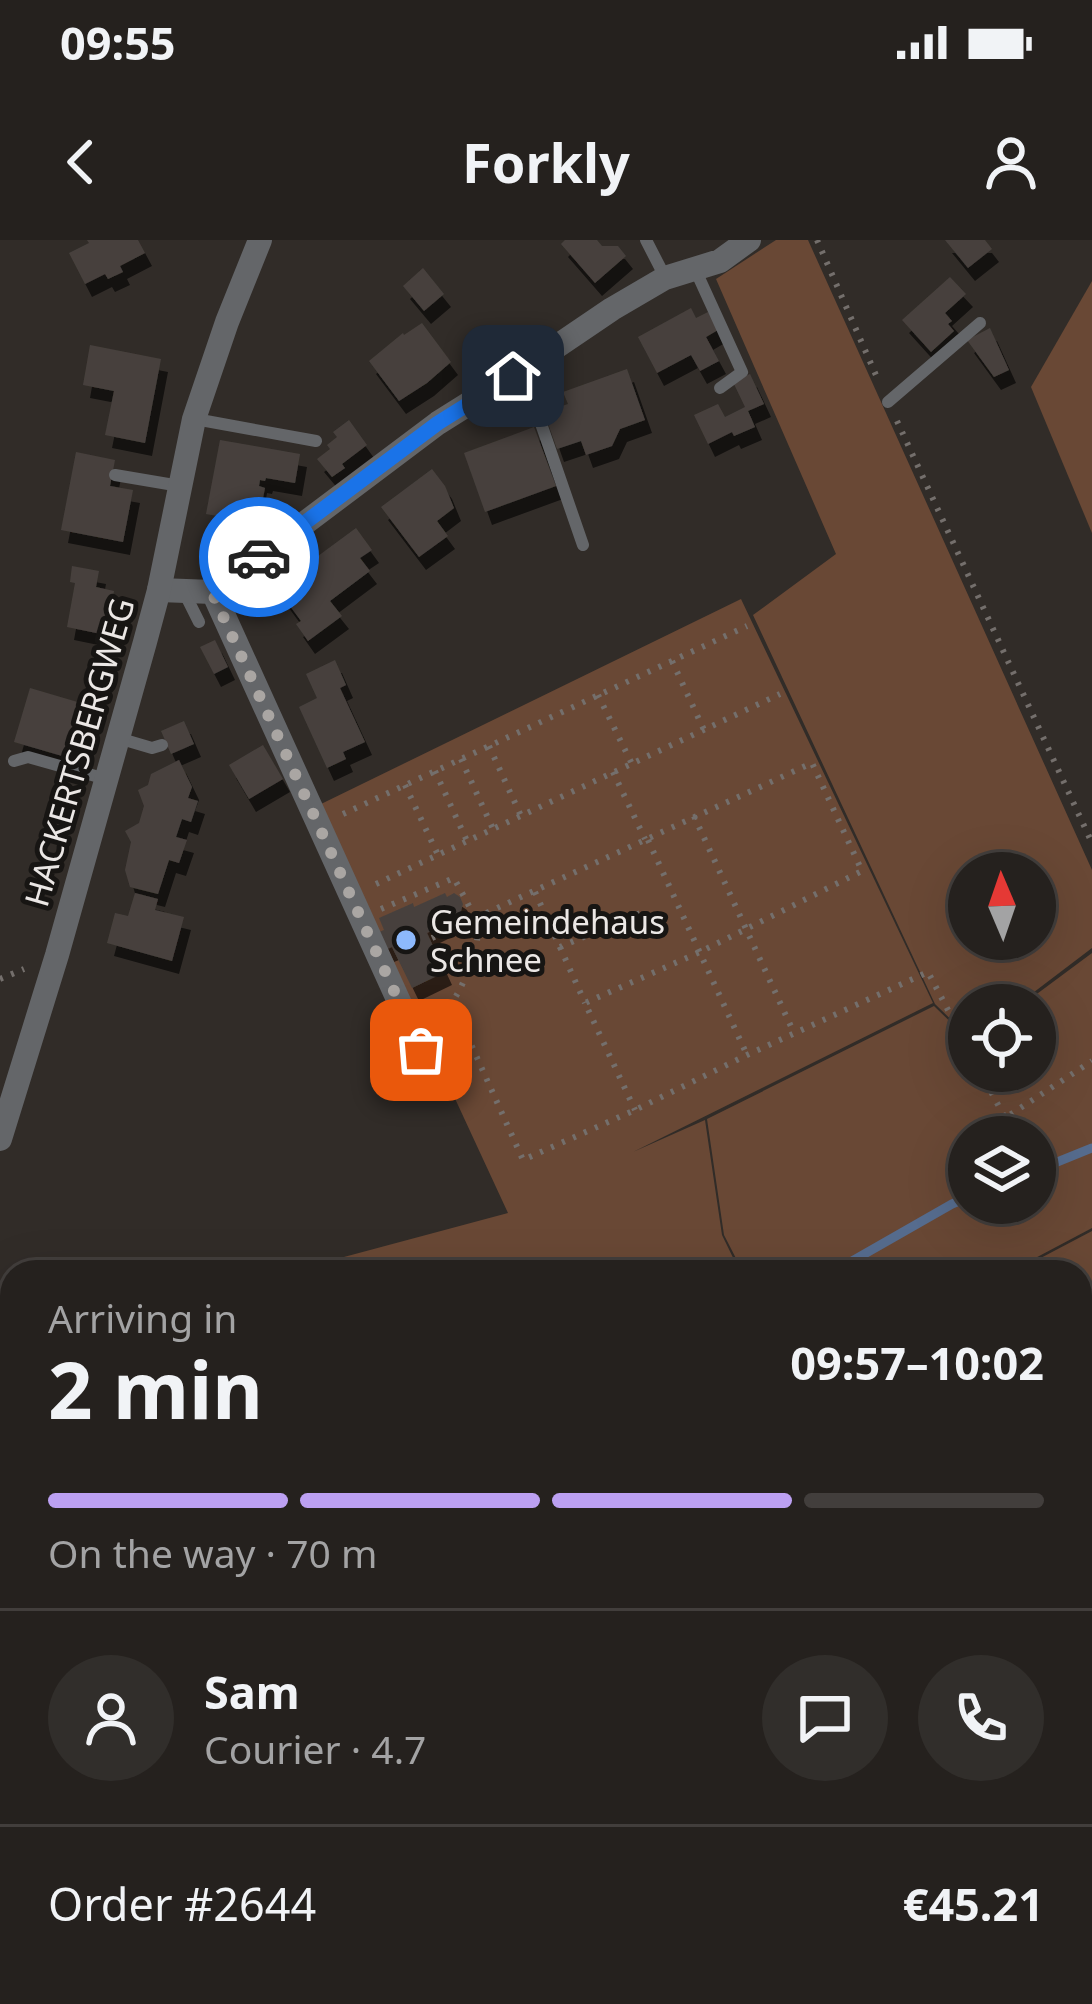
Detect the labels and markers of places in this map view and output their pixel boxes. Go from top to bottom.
pin [462,325,564,427]
place label: Gemeindehaus Schnee [430,899,665,982]
marker: Gemeindehaus Schnee [393,927,419,953]
pin [370,999,472,1101]

